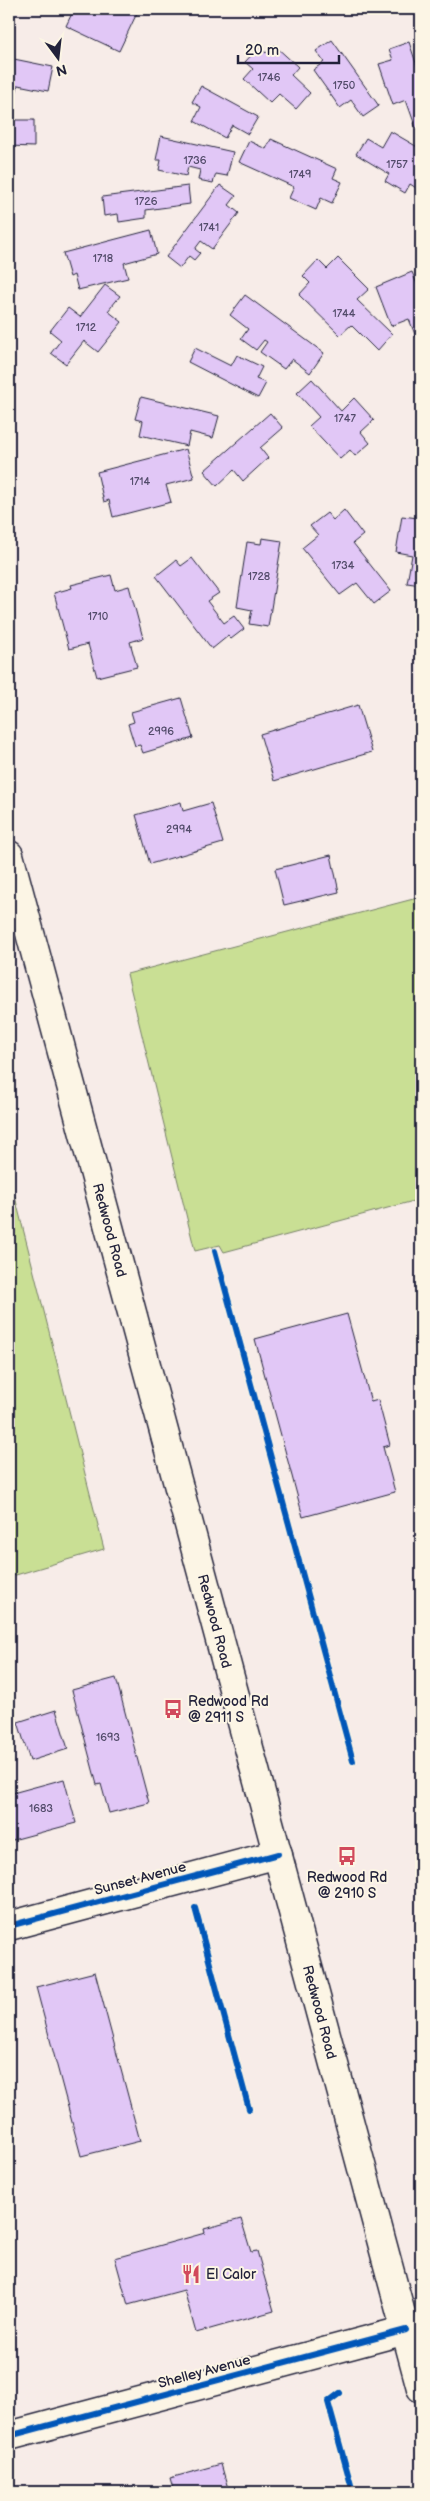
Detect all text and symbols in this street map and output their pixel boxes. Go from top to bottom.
north arrow [32,32,82,82]
scale bar [238,32,339,64]
text: 20 m [245,41,279,60]
text: N [54,61,69,80]
house number: 1746 [257,71,281,84]
house number: 1750 [333,79,356,92]
house number: 1736 [183,154,207,167]
house number: 1757 [386,158,408,171]
house number: 1749 [289,168,311,181]
house number: 1726 [135,195,158,208]
house number: 1741 [199,221,219,234]
house number: 1718 [93,252,113,265]
house number: 1744 [332,307,356,320]
house number: 1712 [76,321,97,334]
house number: 1747 [334,412,356,425]
house number: 1714 [130,475,151,488]
house number: 1734 [331,559,355,572]
house number: 1728 [248,570,270,583]
house number: 1710 [88,610,109,623]
house number: 2996 [148,725,174,738]
house number: 2994 [166,823,192,836]
street label: Redwood Road [89,1181,130,1279]
street label: Redwood Road [194,1572,235,1670]
place label: Redwood Rd @ 2911 S [188,1693,269,1726]
bus stop icon: Redwood Rd @ 2911 S [162,1698,184,1720]
house number: 1693 [96,1731,120,1744]
house number: 1683 [29,1802,53,1815]
bus stop icon: Redwood Rd @ 2910 S [336,1845,358,1867]
street label: Sunset Avenue [92,1858,188,1899]
place label: Redwood Rd @ 2910 S [307,1869,387,1902]
street label: Redwood Road [299,1963,340,2061]
restaurant icon: El Calor [180,2263,202,2285]
place label: El Calor [206,2266,257,2283]
street label: Shelley Avenue [156,2351,252,2392]

